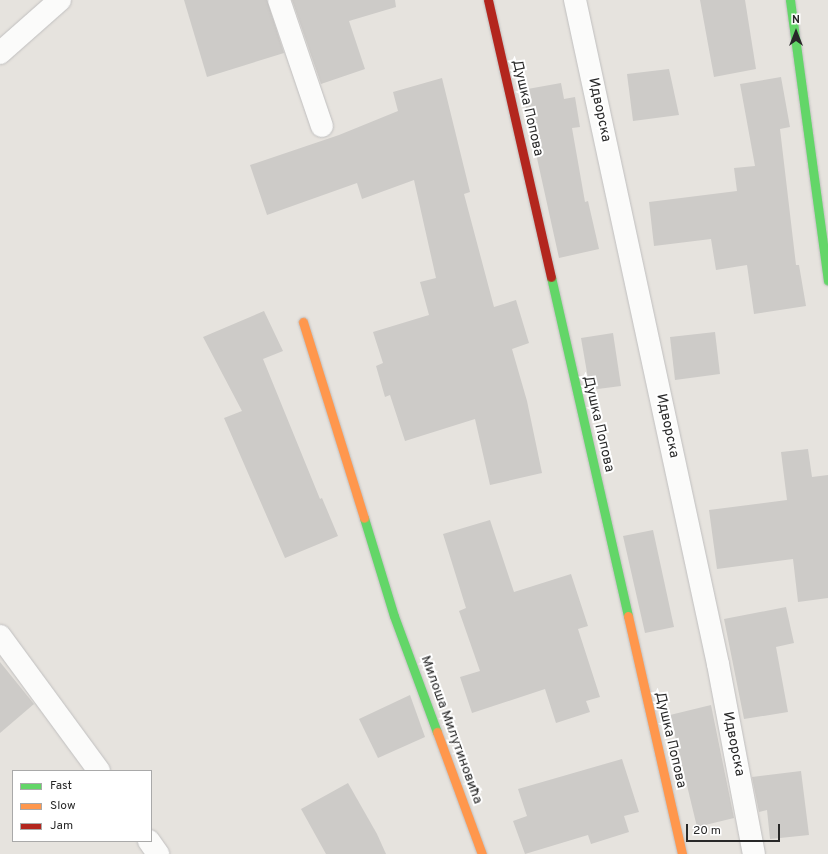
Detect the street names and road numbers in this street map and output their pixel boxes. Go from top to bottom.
street label: Душка Попова [508,58,546,158]
street label: Идворска [584,76,614,144]
street label: Душка Попова [579,374,617,474]
street label: Идворска [652,392,682,460]
street label: Милоша Милутиновића [416,654,486,806]
street label: Душка Попова [651,690,689,790]
street label: Идворска [719,710,747,778]

